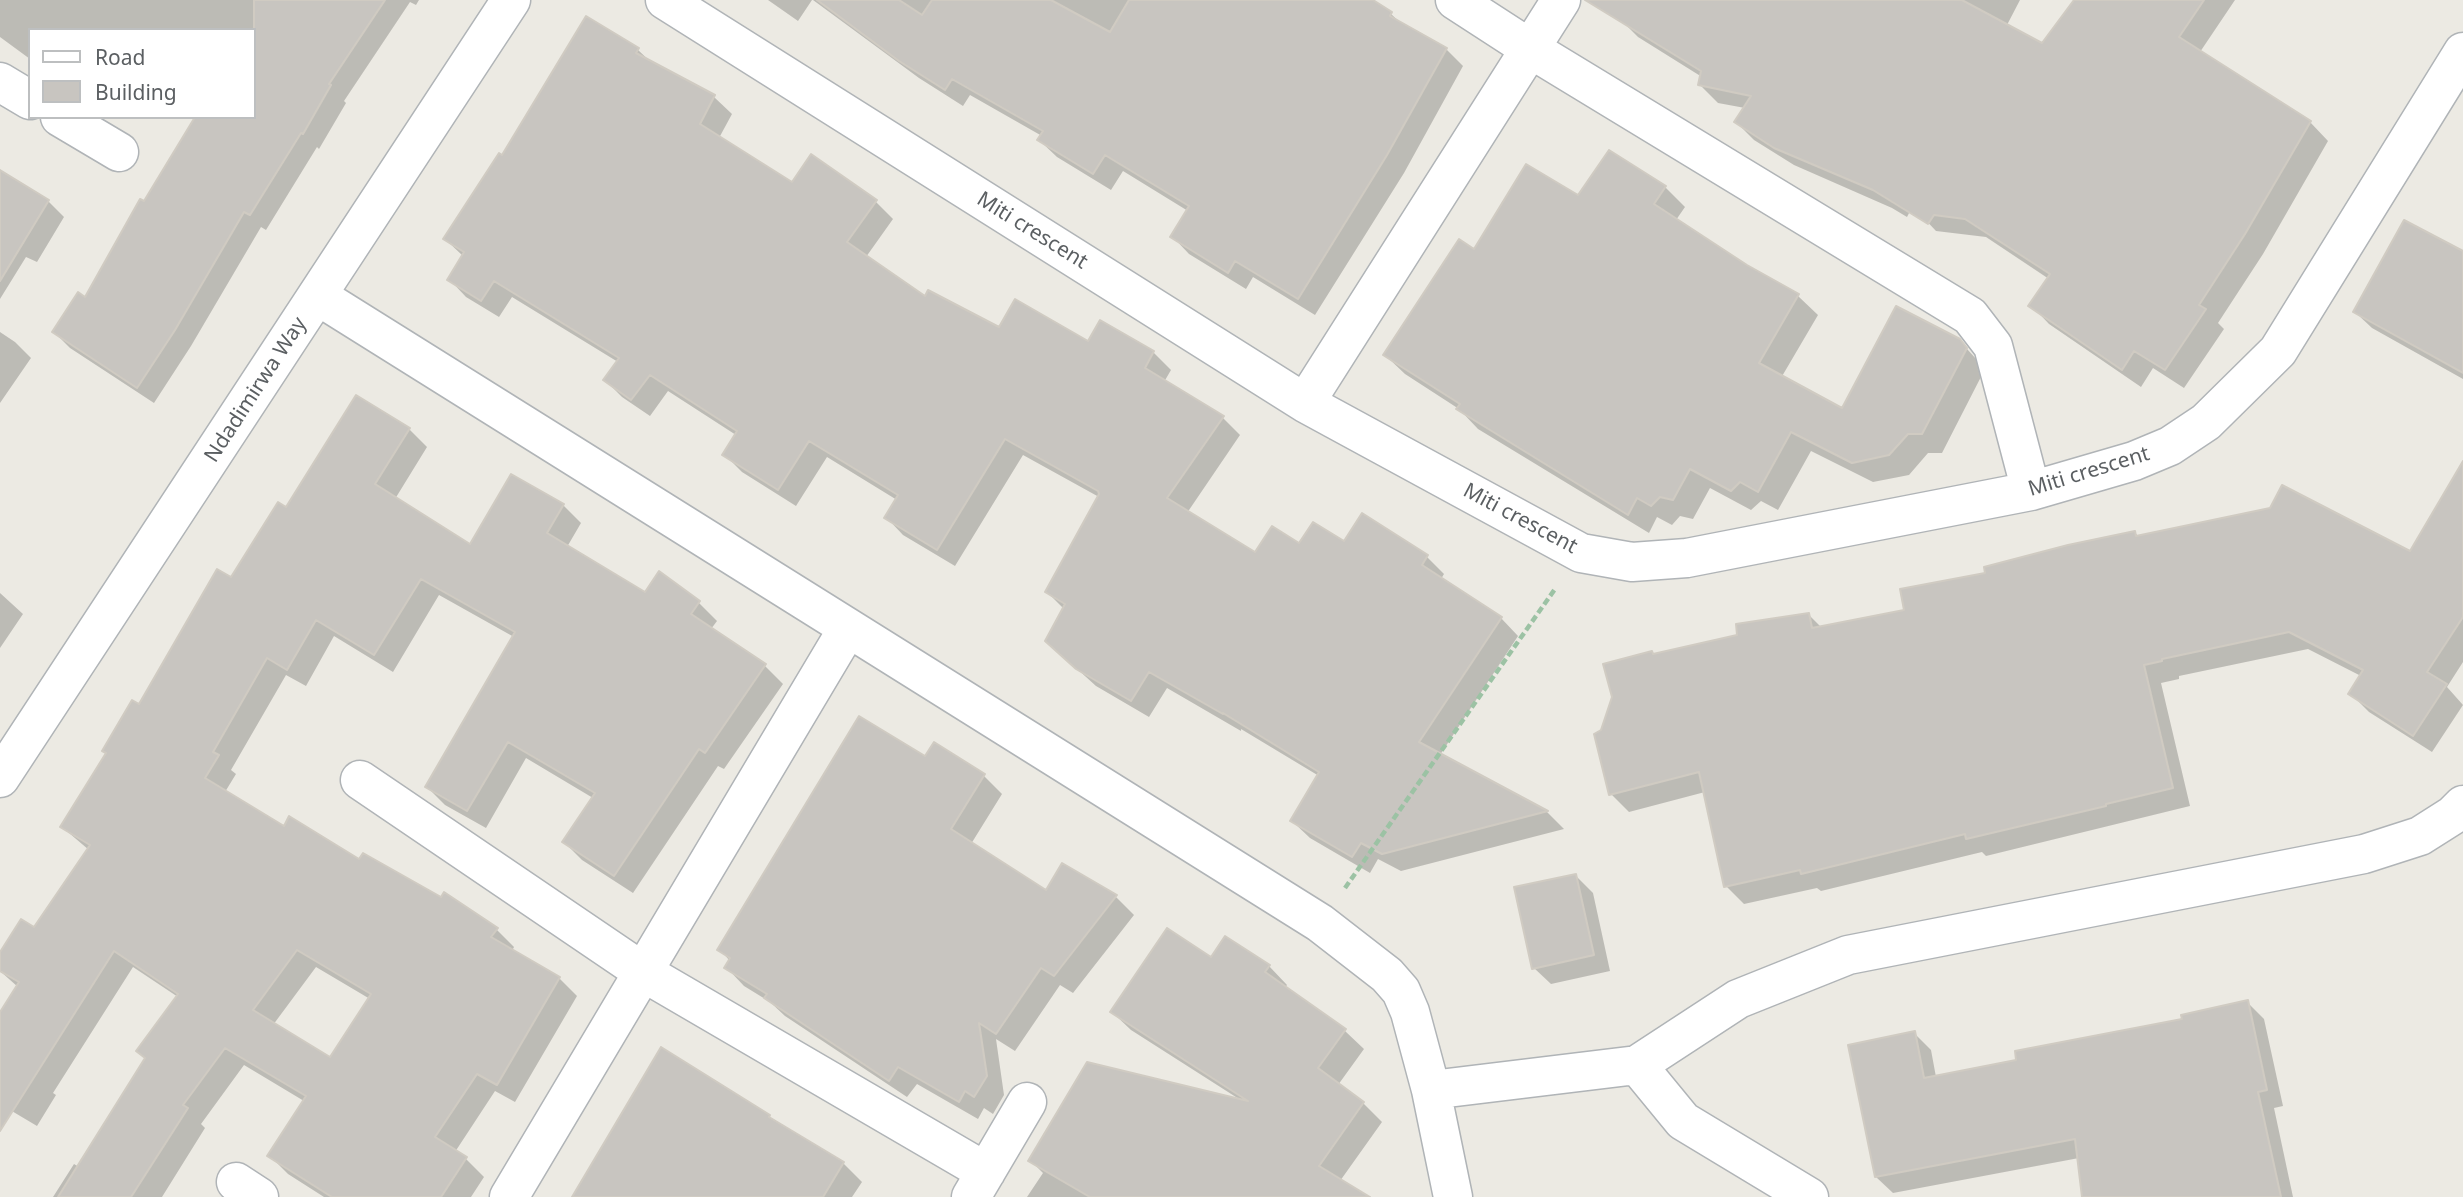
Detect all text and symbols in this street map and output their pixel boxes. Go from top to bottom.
legend [28,28,256,119]
text: Road [95,43,145,71]
text: Building [95,78,177,106]
street label: Miti crescent [972,187,1092,275]
street label: Ndadimirwa Way [200,313,312,467]
street label: Miti crescent [2025,442,2153,502]
street label: Miti crescent [1459,478,1581,560]

